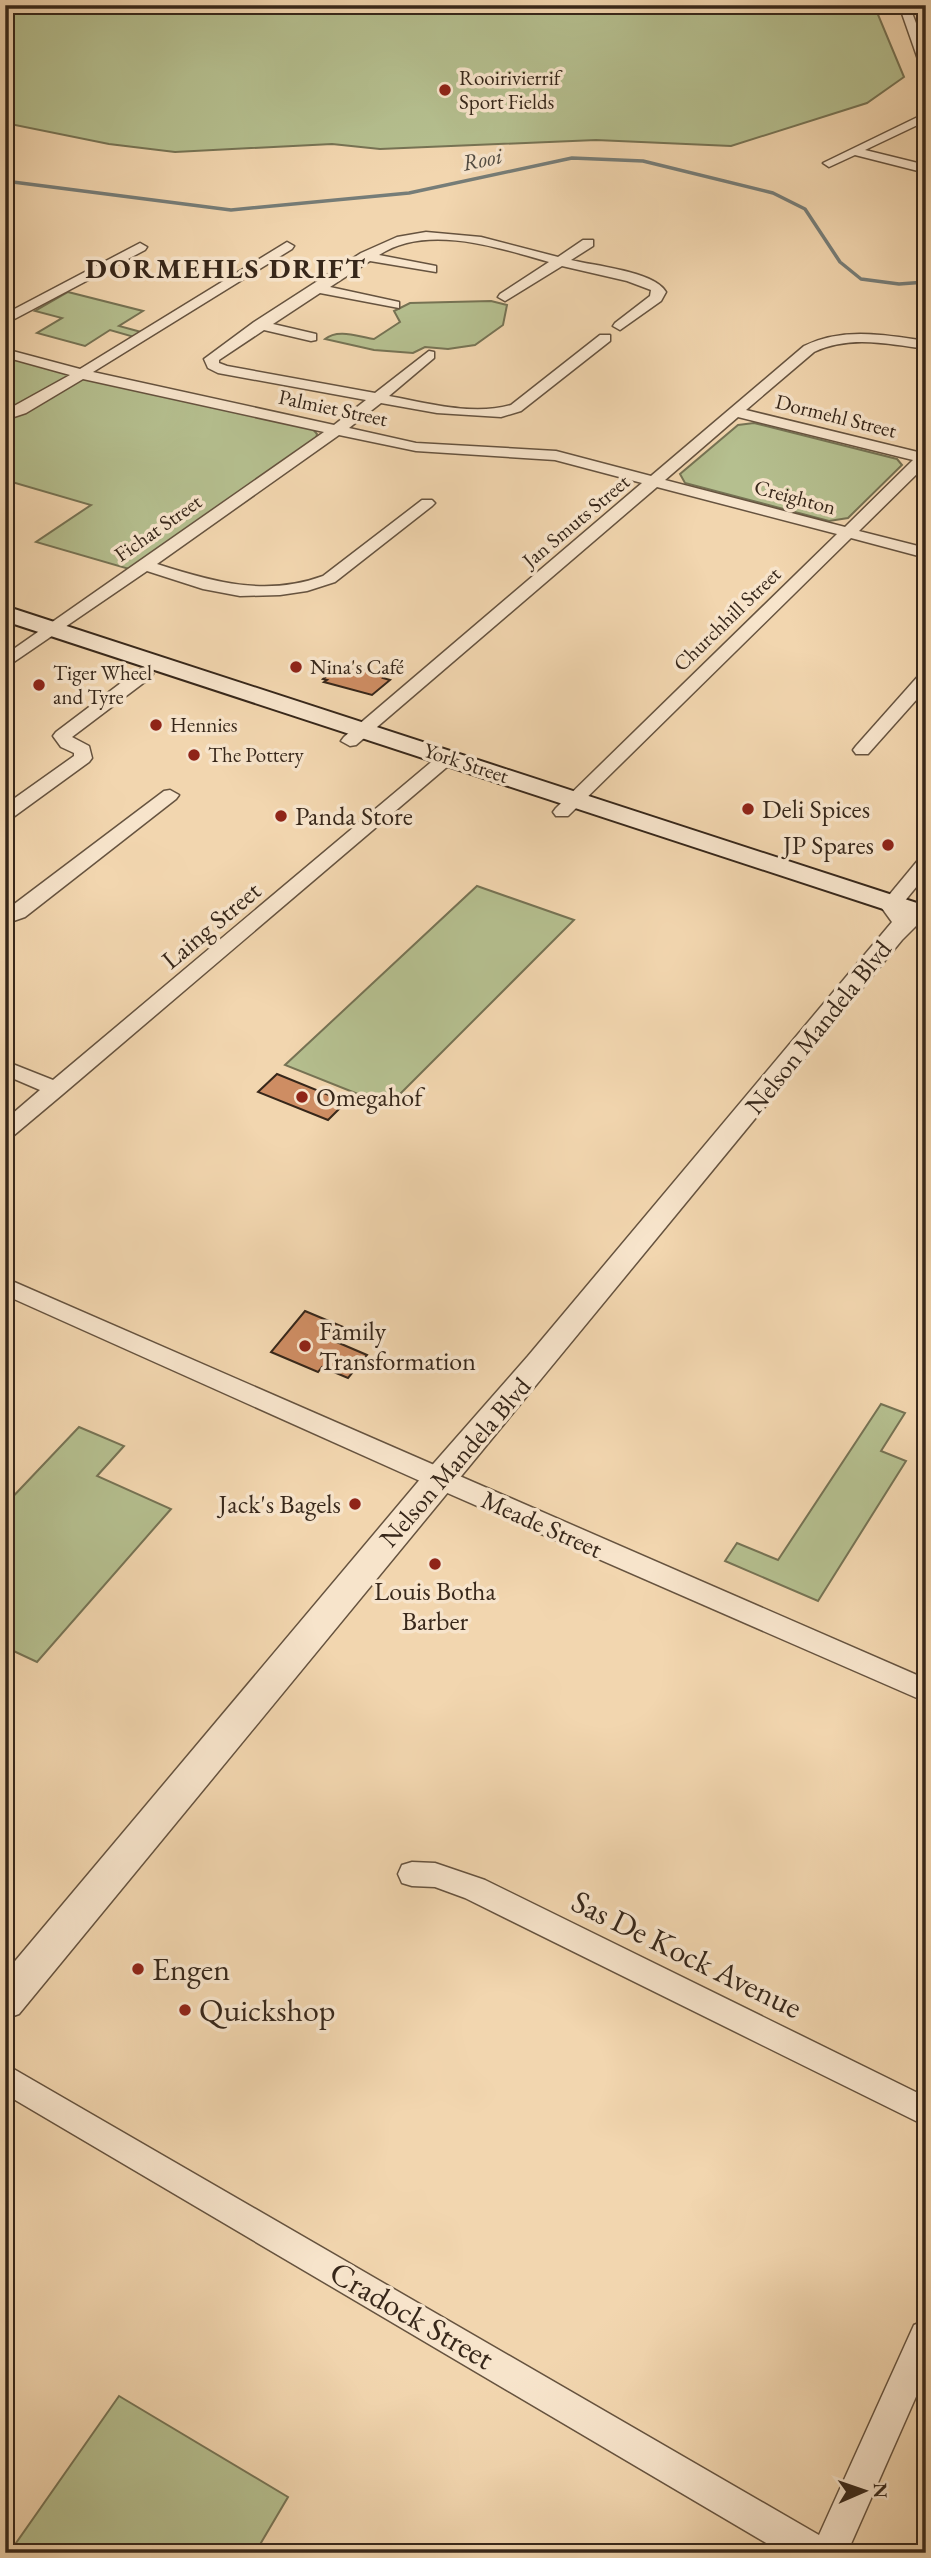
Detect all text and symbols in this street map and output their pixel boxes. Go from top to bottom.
place label: Rooirivierrif Sport Fields [459,64,563,115]
marker: Rooirivierrif Sport Fields [437,82,453,98]
water label: Rooi [459,140,506,178]
district label: DORMEHLS DRIFT [85,250,367,286]
street label: Palmiet Street [276,383,390,432]
street label: Dormehl Street [773,387,900,444]
street label: Jan Smuts Street [515,468,635,575]
street label: Creighton [751,473,839,520]
street label: Fichat Street [109,487,207,567]
street label: Churchhill Street [667,560,787,677]
place label: Nina's Café [310,653,404,680]
place label: Tiger Wheel and Tyre [53,659,152,710]
marker: Nina's Café [288,659,304,675]
marker: Tiger Wheel and Tyre [31,677,47,693]
place label: Hennies [170,711,238,738]
marker: Hennies [148,717,164,733]
street label: York Street [420,736,512,789]
place label: The Pottery [208,741,305,768]
marker: The Pottery [186,747,202,763]
place label: Deli Spices [762,792,870,826]
place label: Panda Store [295,799,413,833]
marker: Deli Spices [740,801,756,817]
marker: Panda Store [273,808,289,824]
place label: JP Spares [781,828,874,862]
marker: JP Spares [880,837,896,853]
street label: Laing Street [154,874,268,976]
street label: Nelson Mandela Blvd [737,932,899,1121]
place label: Omegahof [316,1080,425,1114]
marker: Omegahof [294,1089,310,1105]
place label: Family Transformation [319,1314,476,1378]
marker: Family Transformation [297,1338,313,1354]
street label: Nelson Mandela Blvd [372,1369,539,1554]
street label: Meade Street [476,1482,608,1566]
place label: Jack's Bagels [216,1487,341,1521]
marker: Jack's Bagels [347,1496,363,1512]
marker: Louis Botha Barber [427,1556,443,1572]
place label: Louis Botha Barber [374,1574,497,1638]
street label: Sas De Kock Avenue [565,1880,809,2028]
place label: Engen [152,1948,230,1990]
marker: Engen [130,1961,146,1977]
place label: Quickshop [199,1989,335,2031]
marker: Quickshop [177,2002,193,2018]
street label: Cradock Street [322,2251,502,2379]
north arrow [830,2456,900,2526]
text: N [868,2482,893,2499]

